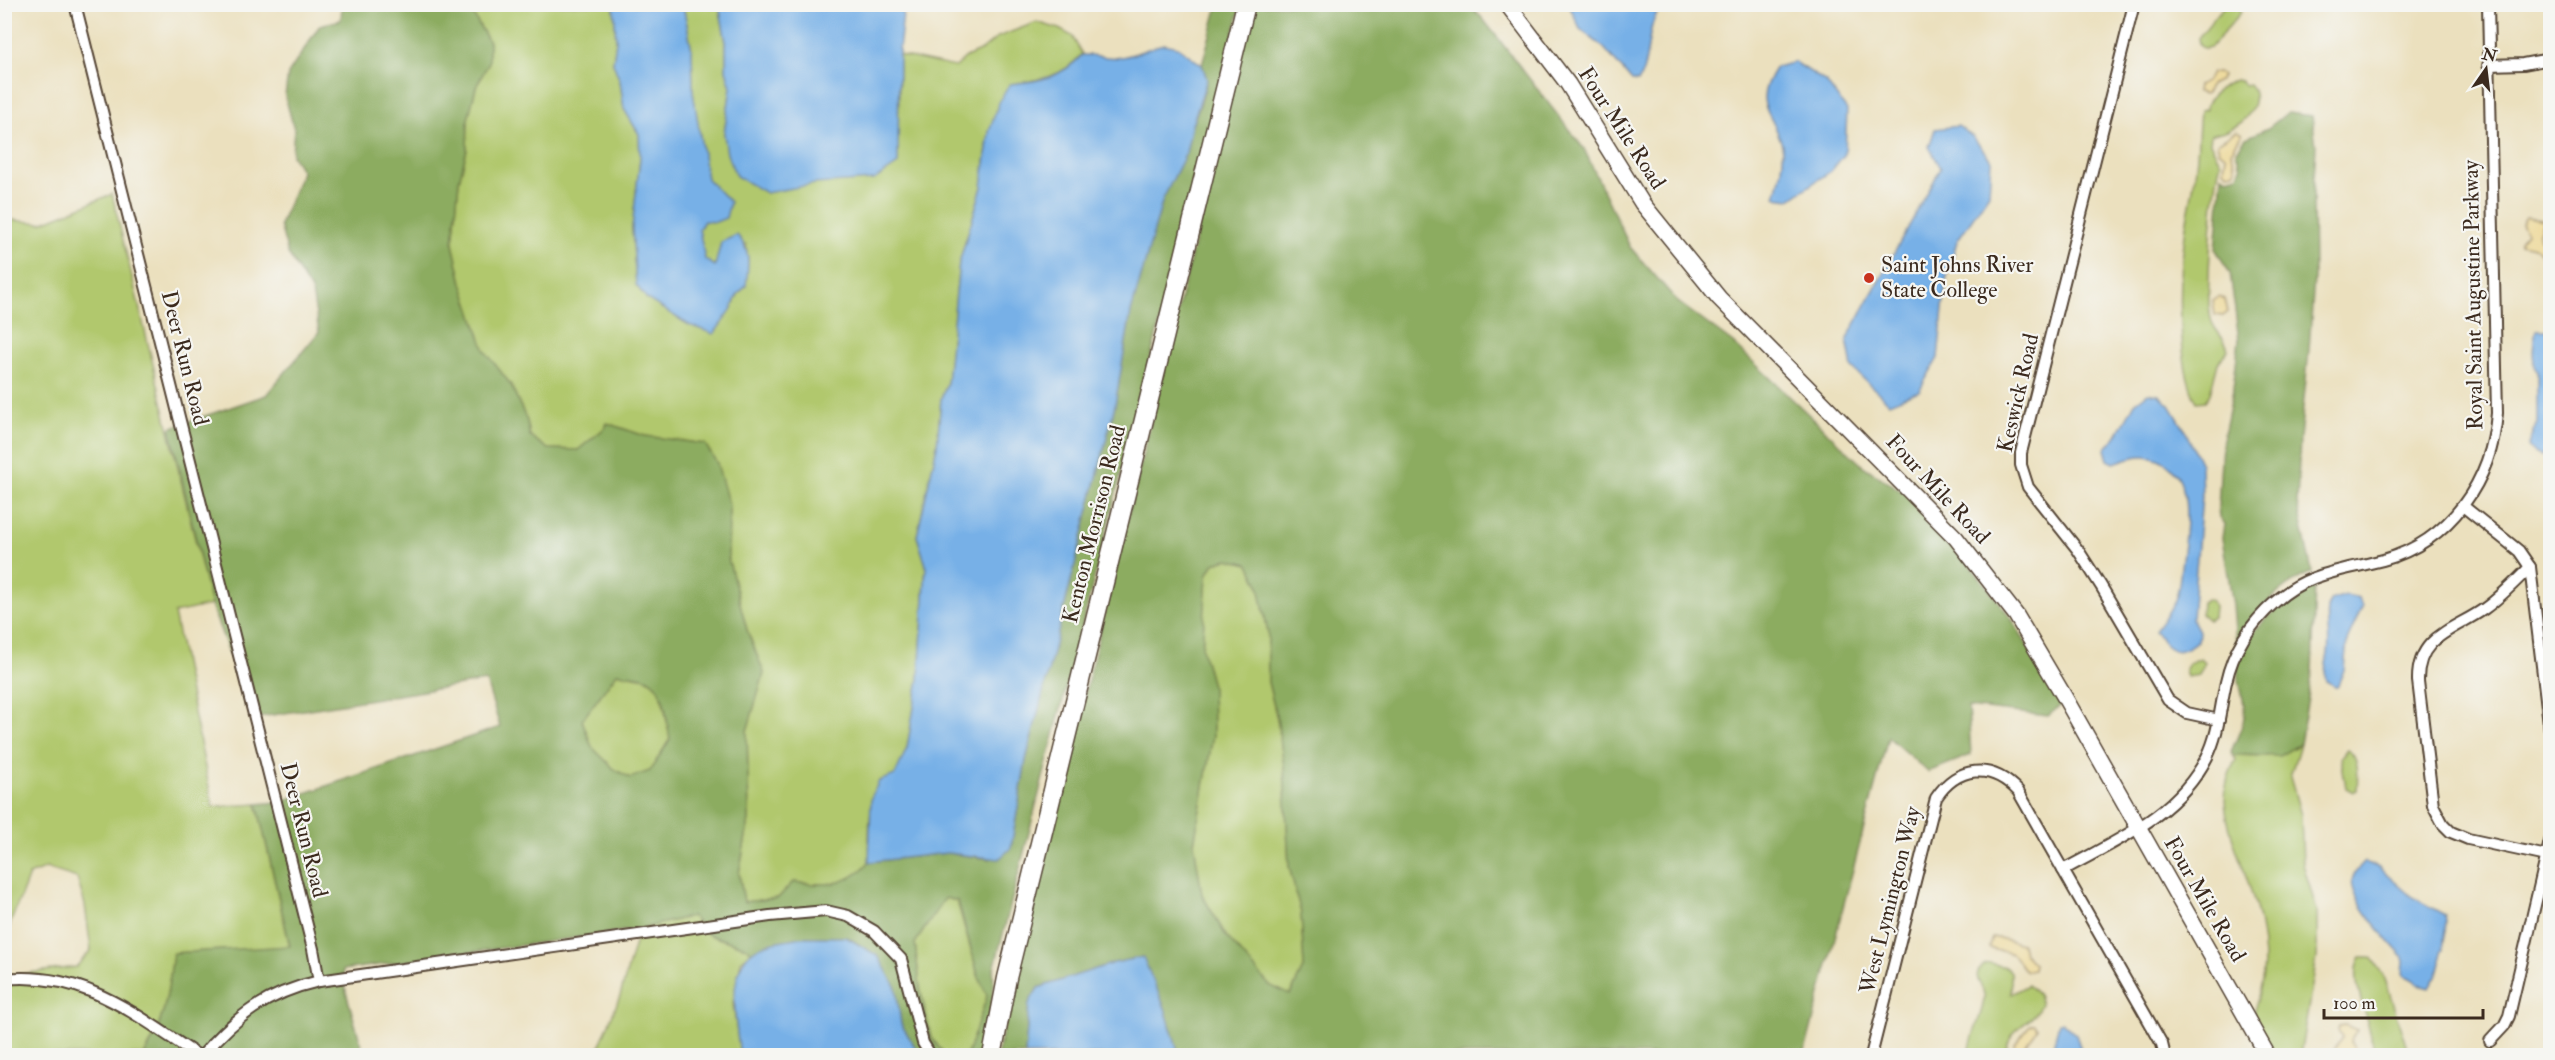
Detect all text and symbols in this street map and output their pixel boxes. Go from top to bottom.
north arrow [2456,39,2516,99]
text: N [2479,44,2499,67]
street label: Four Mile Road [1572,61,1672,195]
street label: Royal Saint Augustine Parkway [2457,159,2489,430]
place label: Saint Johns River State College [1881,251,2034,304]
marker: Saint Johns River State College [1862,271,1876,285]
street label: Deer Run Road [155,288,215,429]
street label: Keswick Road [1991,331,2045,455]
street label: Kenton Morrison Road [1056,422,1132,626]
street label: Four Mile Road [1880,428,1996,550]
street label: Deer Run Road [274,760,334,901]
street label: West Lymington Way [1853,803,1927,998]
street label: Four Mile Road [2158,831,2252,967]
scale bar [2324,982,2483,1020]
text: 100 m [2333,992,2376,1015]

